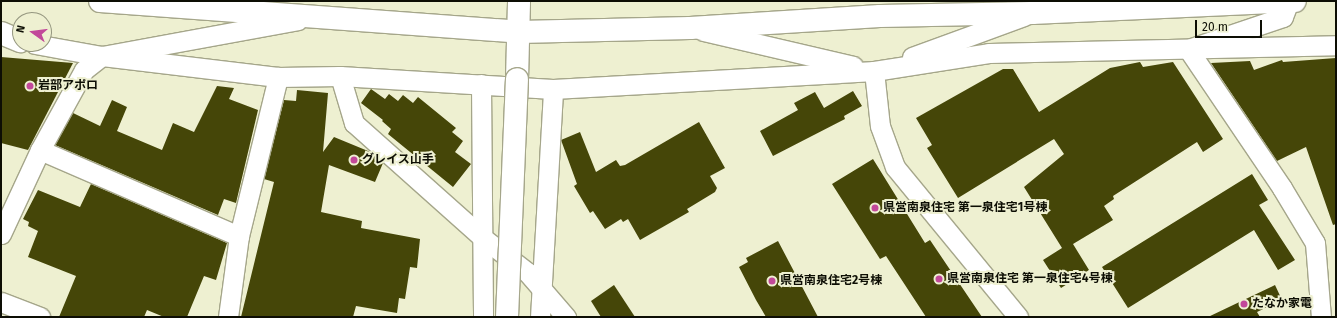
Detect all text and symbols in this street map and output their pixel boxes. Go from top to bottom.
north arrow [12,12,52,52]
scale bar [1197,12,1264,38]
text: 20 m [1202,20,1228,34]
text: N [14,24,28,34]
place label: 岩部アポロ [38,79,98,93]
marker: 岩部アポロ [25,81,35,91]
place label: グレイス山手 [362,153,434,167]
marker: グレイス山手 [349,155,359,165]
place label: 県営南泉住宅 第一泉住宅1号棟 [883,201,1047,215]
marker: 県営南泉住宅 第一泉住宅1号棟 [870,203,880,213]
place label: 県営南泉住宅 第一泉住宅4号棟 [947,272,1113,286]
place label: 県営南泉住宅2号棟 [780,274,882,288]
marker: 県営南泉住宅 第一泉住宅4号棟 [934,274,944,284]
marker: 県営南泉住宅2号棟 [767,276,777,286]
place label: たなか家電 [1252,297,1312,311]
marker: たなか家電 [1239,299,1249,309]

